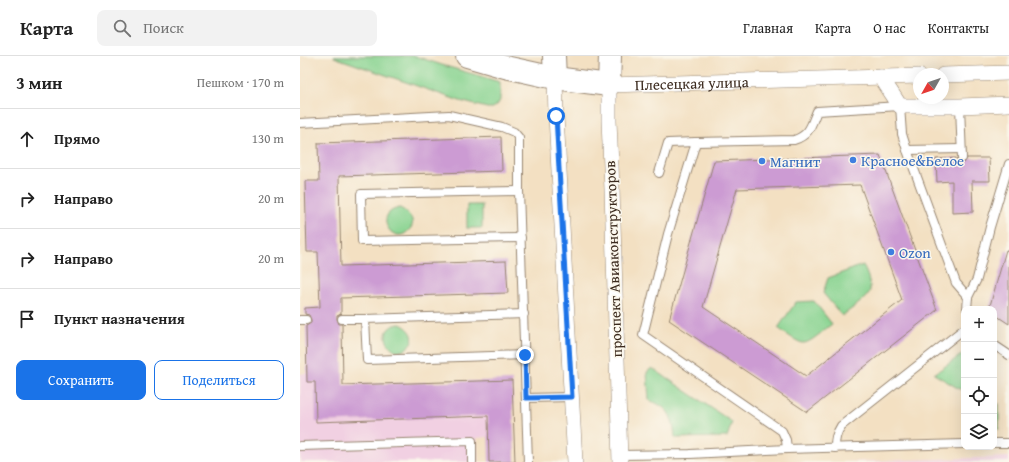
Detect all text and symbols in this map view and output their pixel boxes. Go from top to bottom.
search box [97,10,377,46]
text: Карта [20,14,73,42]
icon: search [111,17,133,39]
text: Поиск [143,17,184,38]
text: Главная [743,18,793,38]
text: Карта [815,18,851,38]
text: О нас [873,18,906,38]
text: Контакты [928,18,989,38]
north arrow [913,68,949,104]
text: 3 мин [16,70,62,95]
street label: Плесецкая улица [635,70,750,95]
text: Пешком · 170 m [197,73,284,92]
route start [547,107,565,125]
icon: ahead [16,128,38,150]
text: Прямо [54,128,100,149]
text: 130 m [252,129,284,148]
place label: Красное&Белое [861,150,964,171]
place label: Магнит [770,151,821,172]
marker: Красное&Белое [848,155,858,165]
marker: Магнит [757,156,767,166]
street label: проспект Авиаконструкторов [599,160,627,358]
icon: right [16,188,38,210]
text: Направо [54,188,113,209]
text: 20 m [258,189,284,208]
place label: Ozon [899,242,931,263]
marker: Ozon [886,247,896,257]
icon: right [16,248,38,270]
text: Направо [54,248,113,269]
text: 20 m [258,249,284,268]
map controls [961,306,997,450]
button: + [961,306,997,342]
icon: arrive [16,308,38,330]
text: Пункт назначения [54,308,185,329]
button: − [961,342,997,378]
route end [516,346,534,364]
button: Сохранить [16,360,146,400]
button: Поделиться [154,360,284,400]
button: locate [961,378,997,414]
button: layers [961,414,997,450]

